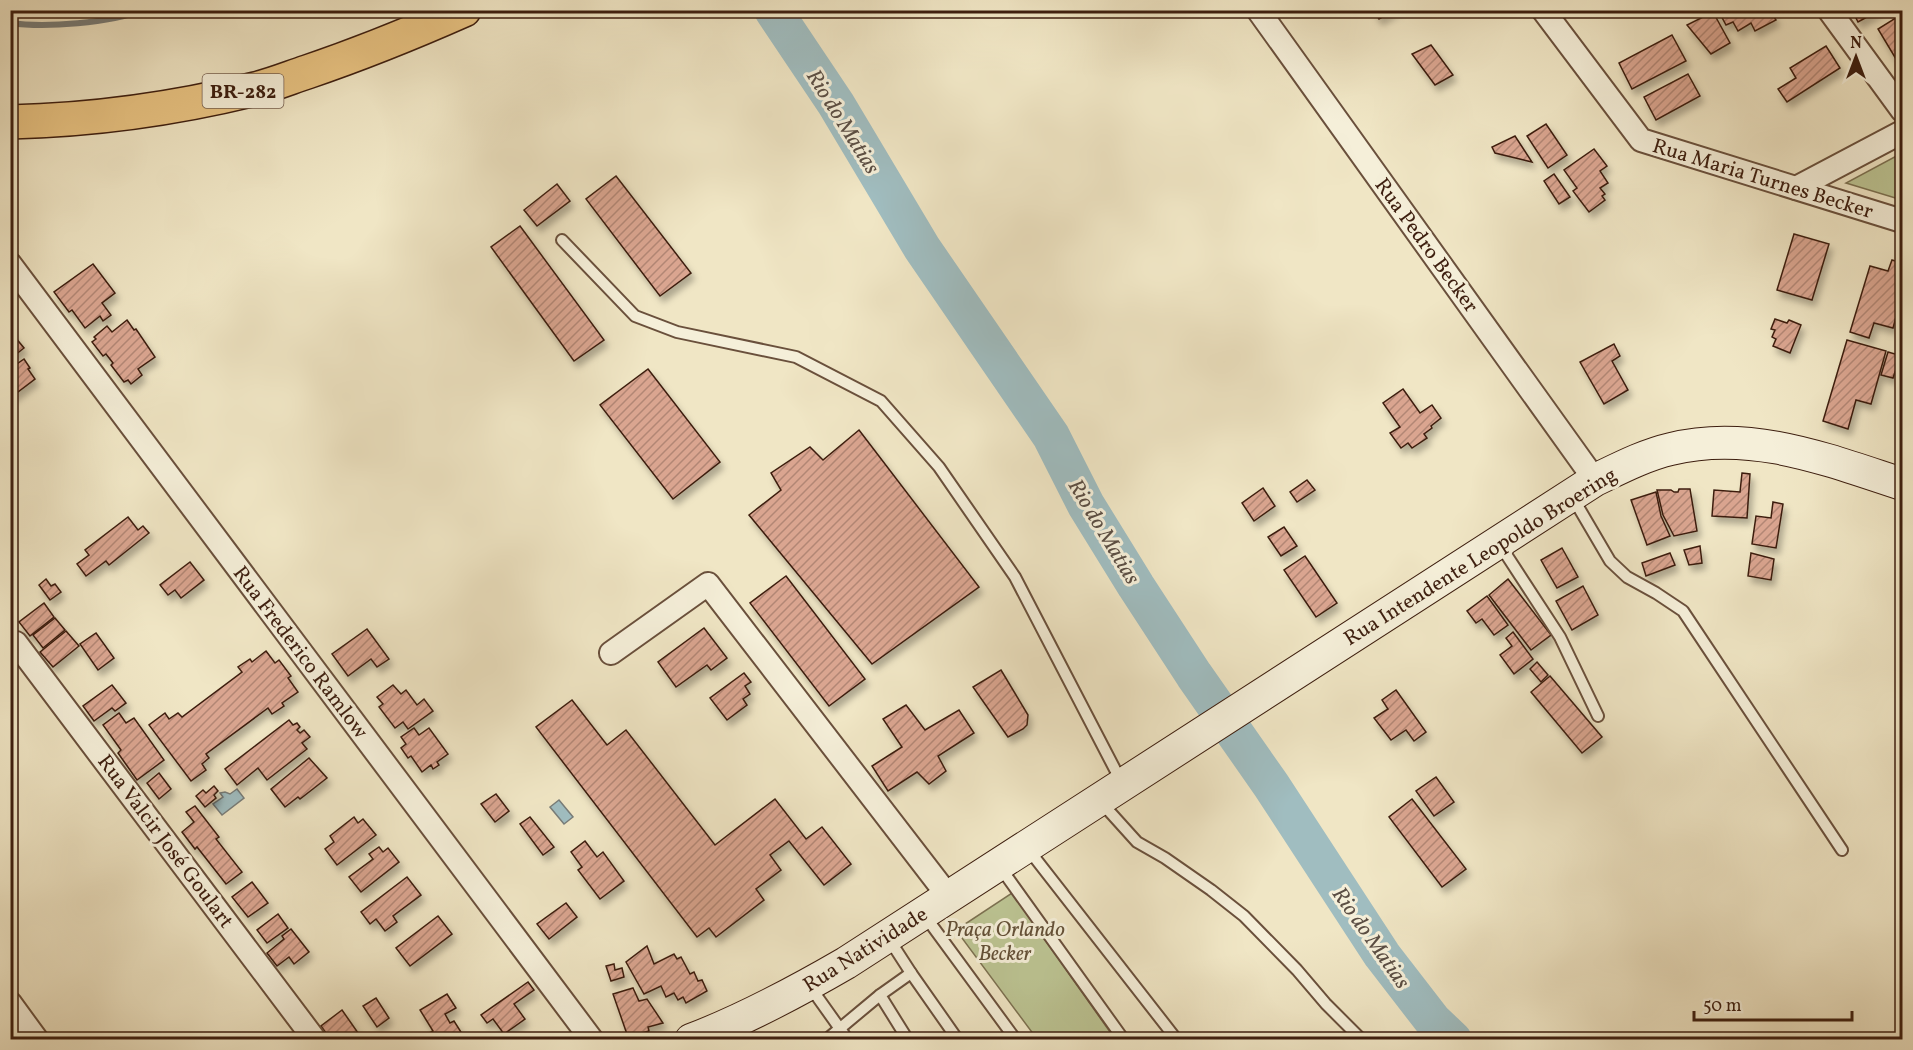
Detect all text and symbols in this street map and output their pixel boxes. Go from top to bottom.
north arrow [1826,27,1886,87]
text: N [1850,33,1862,55]
water label: Rio do Matias [797,64,886,181]
road number: BR-282 [202,74,284,108]
street label: Rua Maria Turnes Becker [1649,132,1877,227]
street label: Rua Pedro Becker [1367,172,1485,319]
street label: Rua Intendente Leopoldo Broering [1339,461,1623,654]
water label: Rio do Matias [1059,474,1147,591]
street label: Rua Frederico Ramlow [225,561,374,745]
street label: Rua Valcir José Goulart [90,749,240,935]
water label: Rio do Matias [1323,881,1417,996]
street label: Rua Natividade [798,900,934,1000]
park label: Praça Orlando Becker [945,916,1065,969]
scale bar [1694,984,1852,1022]
text: 50 m [1703,994,1742,1019]

